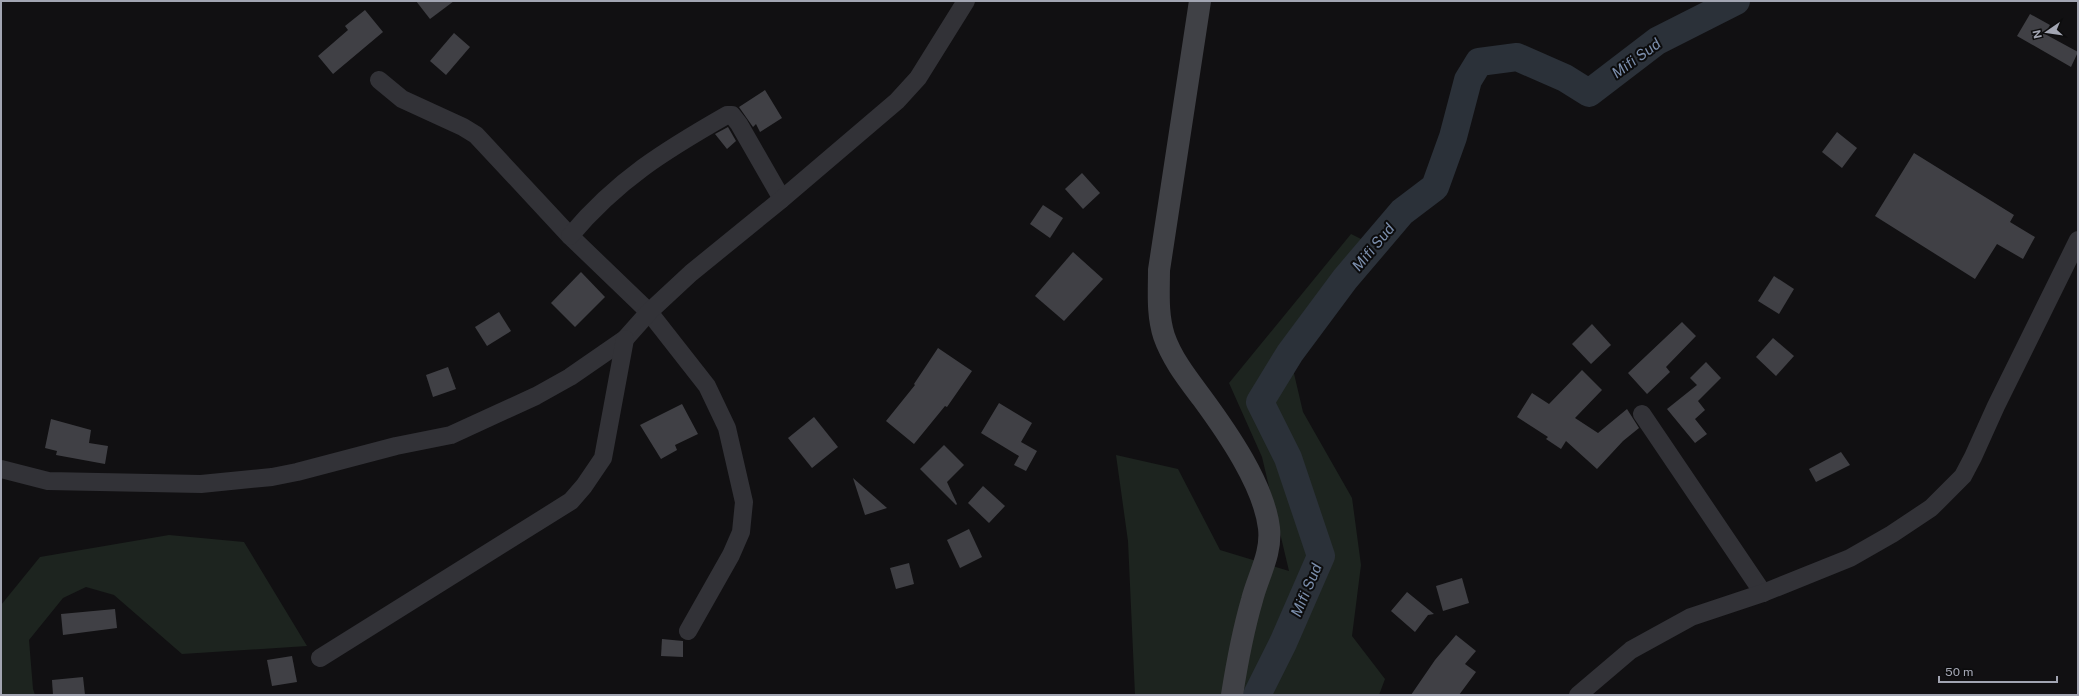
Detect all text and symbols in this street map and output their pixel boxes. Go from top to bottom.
north arrow [2027,12,2067,52]
text: N [2030,29,2044,40]
water label: Mifi Sud [1608,34,1664,81]
water label: Mifi Sud [1348,220,1398,274]
water label: Mifi Sud [1287,560,1325,619]
scale bar [1939,658,2057,684]
text: 50 m [1945,665,1973,679]

